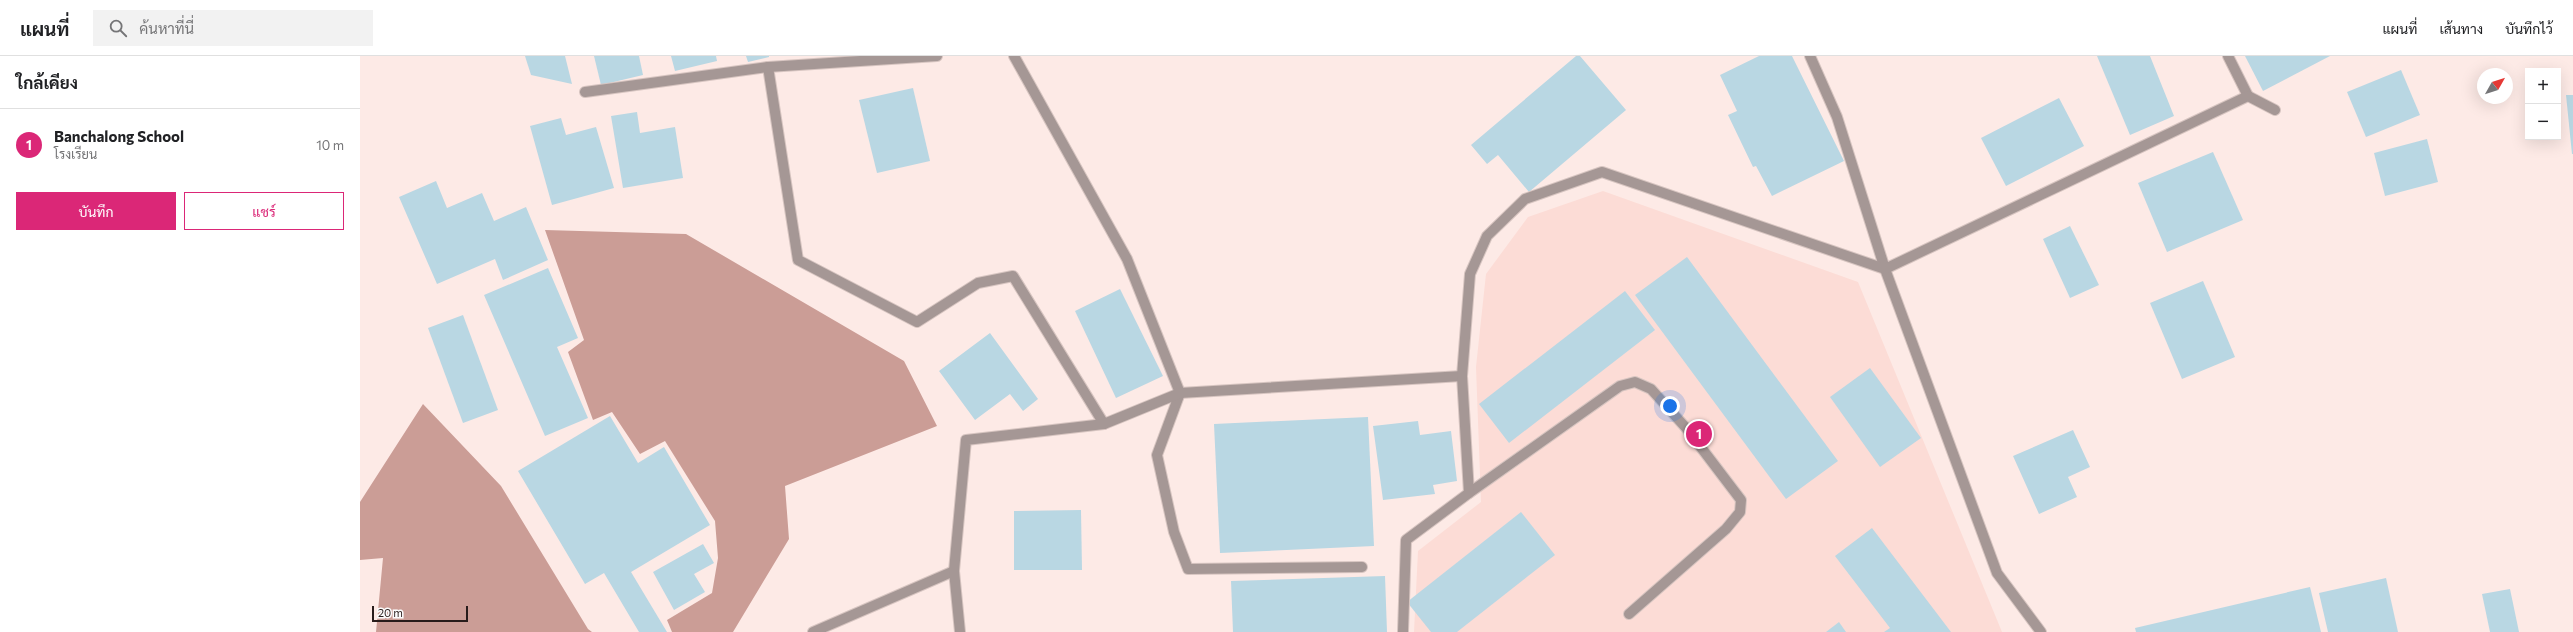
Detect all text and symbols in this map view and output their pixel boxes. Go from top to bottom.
search box [93,10,373,46]
text: แผนที่ [20,17,69,40]
icon: search [107,17,129,39]
text: ค้นหาที่นี่ [139,19,194,37]
text: แผนที่ [2382,20,2417,37]
text: เส้นทาง [2439,20,2483,37]
text: บันทึกไว้ [2505,20,2553,37]
north arrow [2477,68,2513,104]
map controls [2525,68,2561,140]
button: + [2525,68,2561,104]
text: ใกล้เคียง [16,72,78,93]
button: − [2525,104,2561,140]
text: Banchalong School [54,127,184,145]
text: 1 [26,137,32,153]
text: 10 m [316,137,344,153]
text: โรงเรียน [54,146,97,162]
button: บันทึก [16,192,176,230]
button: แชร์ [184,192,344,230]
your location [1660,396,1680,416]
pin: 1 [1686,419,1712,449]
scale bar [372,604,468,623]
text: 20 m [378,606,403,619]

